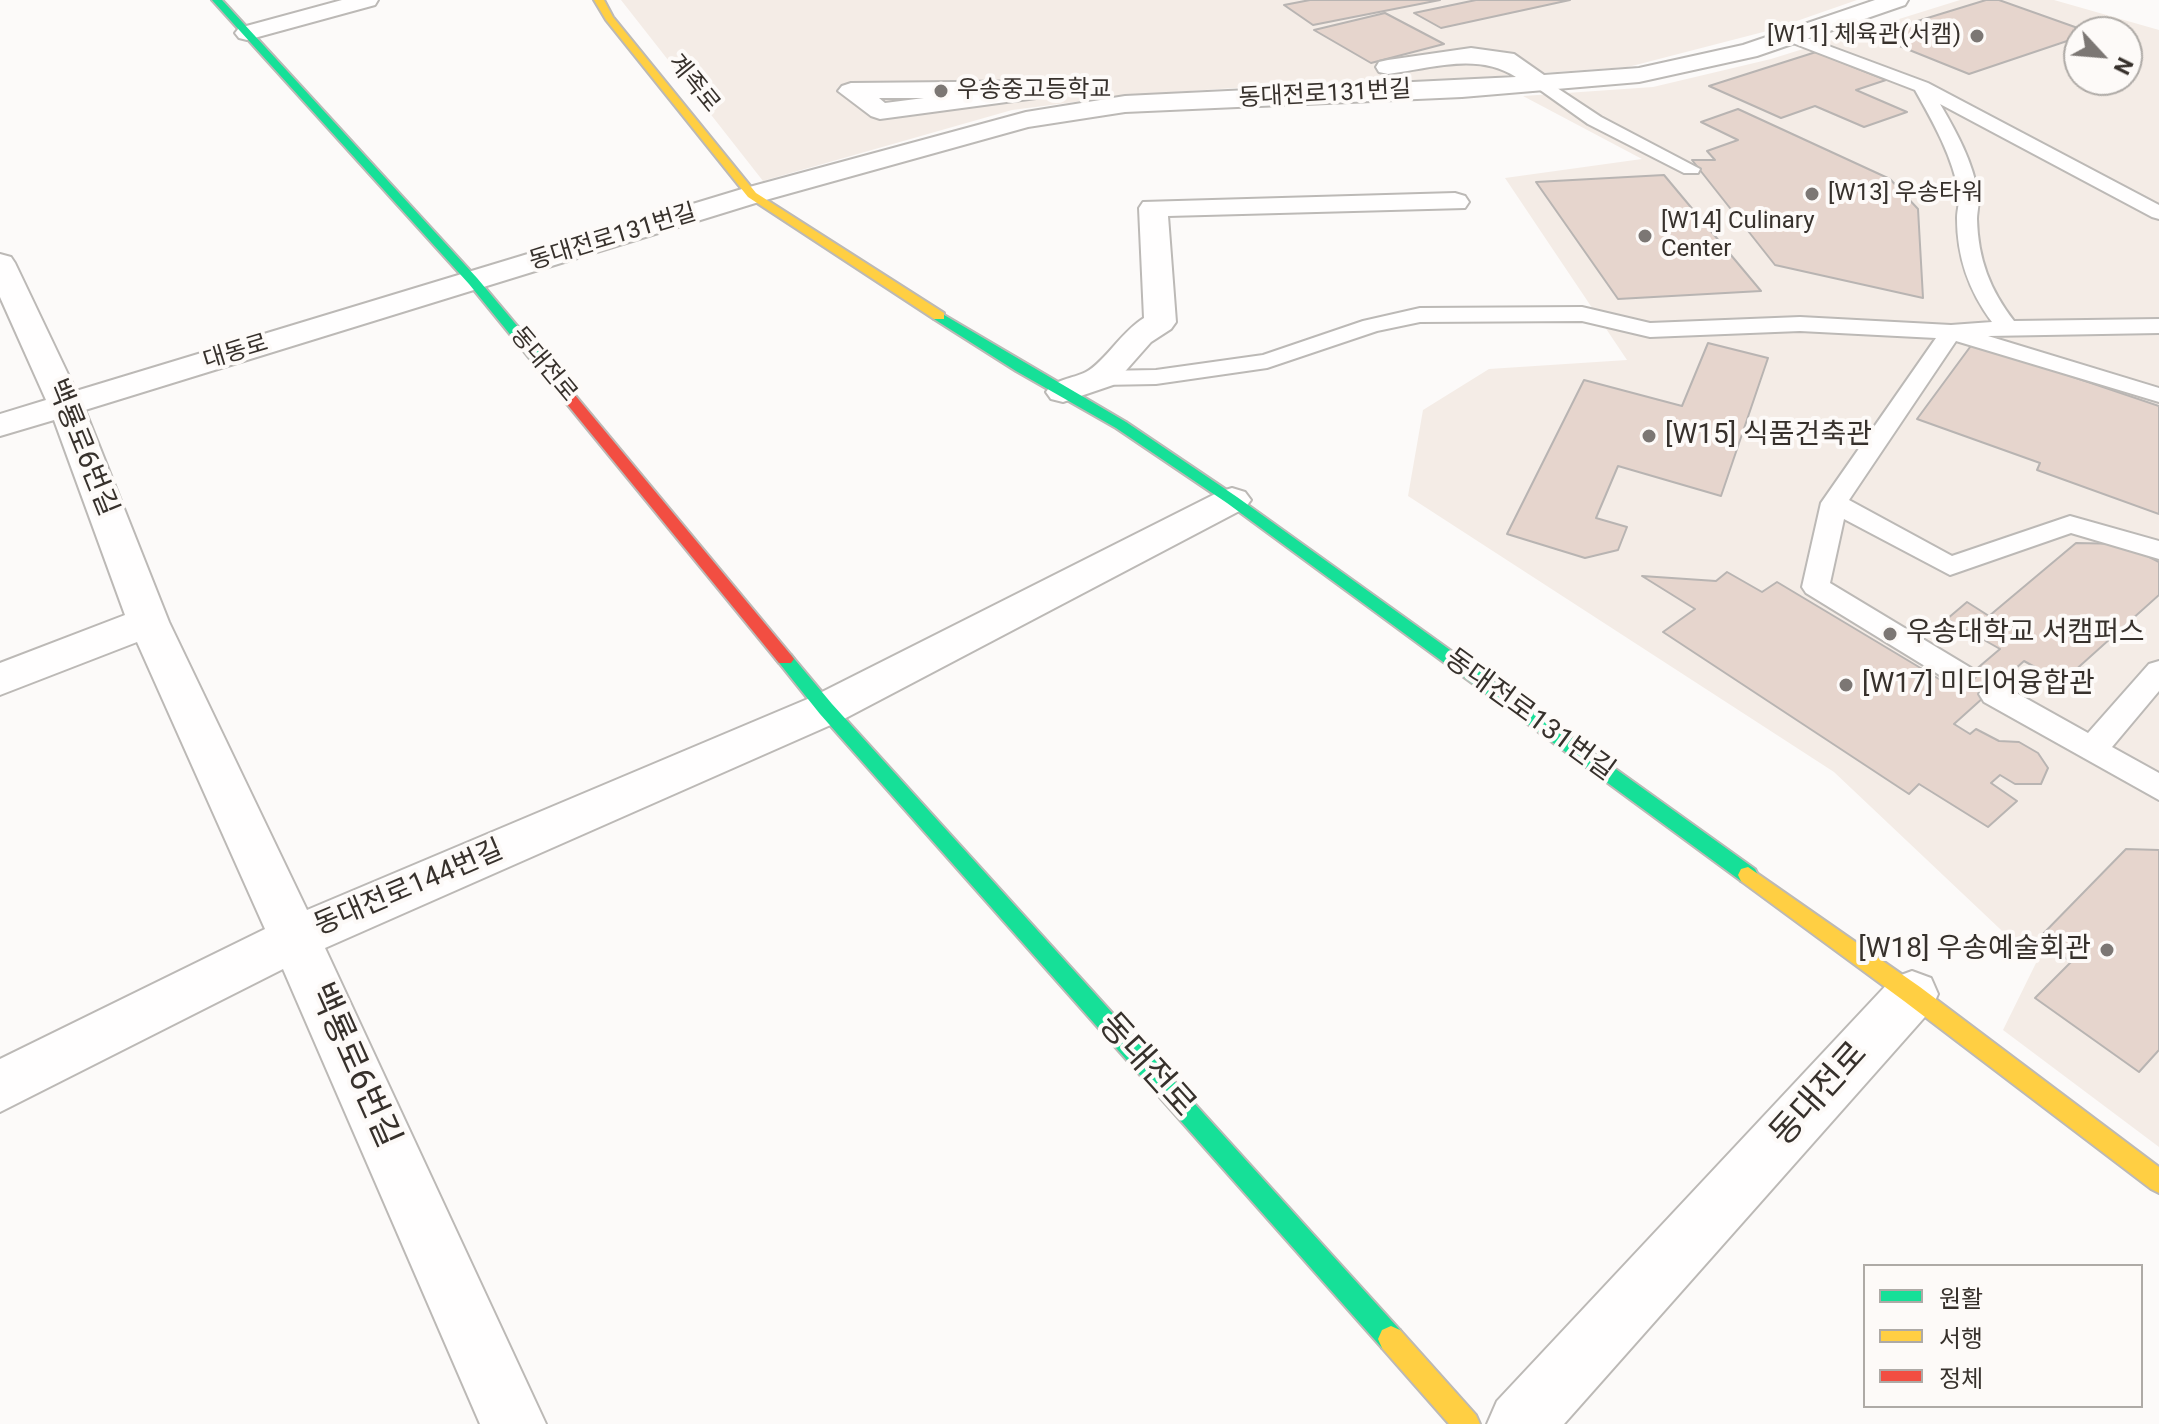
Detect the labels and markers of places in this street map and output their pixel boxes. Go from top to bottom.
place label: [W11] 체육관(서캠) [1767,22,1961,50]
marker: [W11] 체육관(서캠) [1968,27,1986,45]
place label: 우송중고등학교 [957,77,1112,105]
marker: 우송중고등학교 [932,82,950,100]
place label: [W13] 우송타워 [1828,180,1983,208]
marker: [W13] 우송타워 [1803,185,1821,203]
place label: [W14] Culinary Center [1661,208,1814,264]
marker: [W14] Culinary Center [1636,227,1654,245]
place label: [W15] 식품건축관 [1665,419,1872,453]
marker: [W15] 식품건축관 [1640,427,1658,445]
place label: 우송대학교 서캠퍼스 [1906,617,2145,651]
marker: 우송대학교 서캠퍼스 [1881,625,1899,643]
place label: [W17] 미디어융합관 [1862,668,2095,702]
marker: [W17] 미디어융합관 [1837,676,1855,694]
place label: [W18] 우송예술회관 [1858,933,2091,967]
marker: [W18] 우송예술회관 [2098,941,2116,959]

